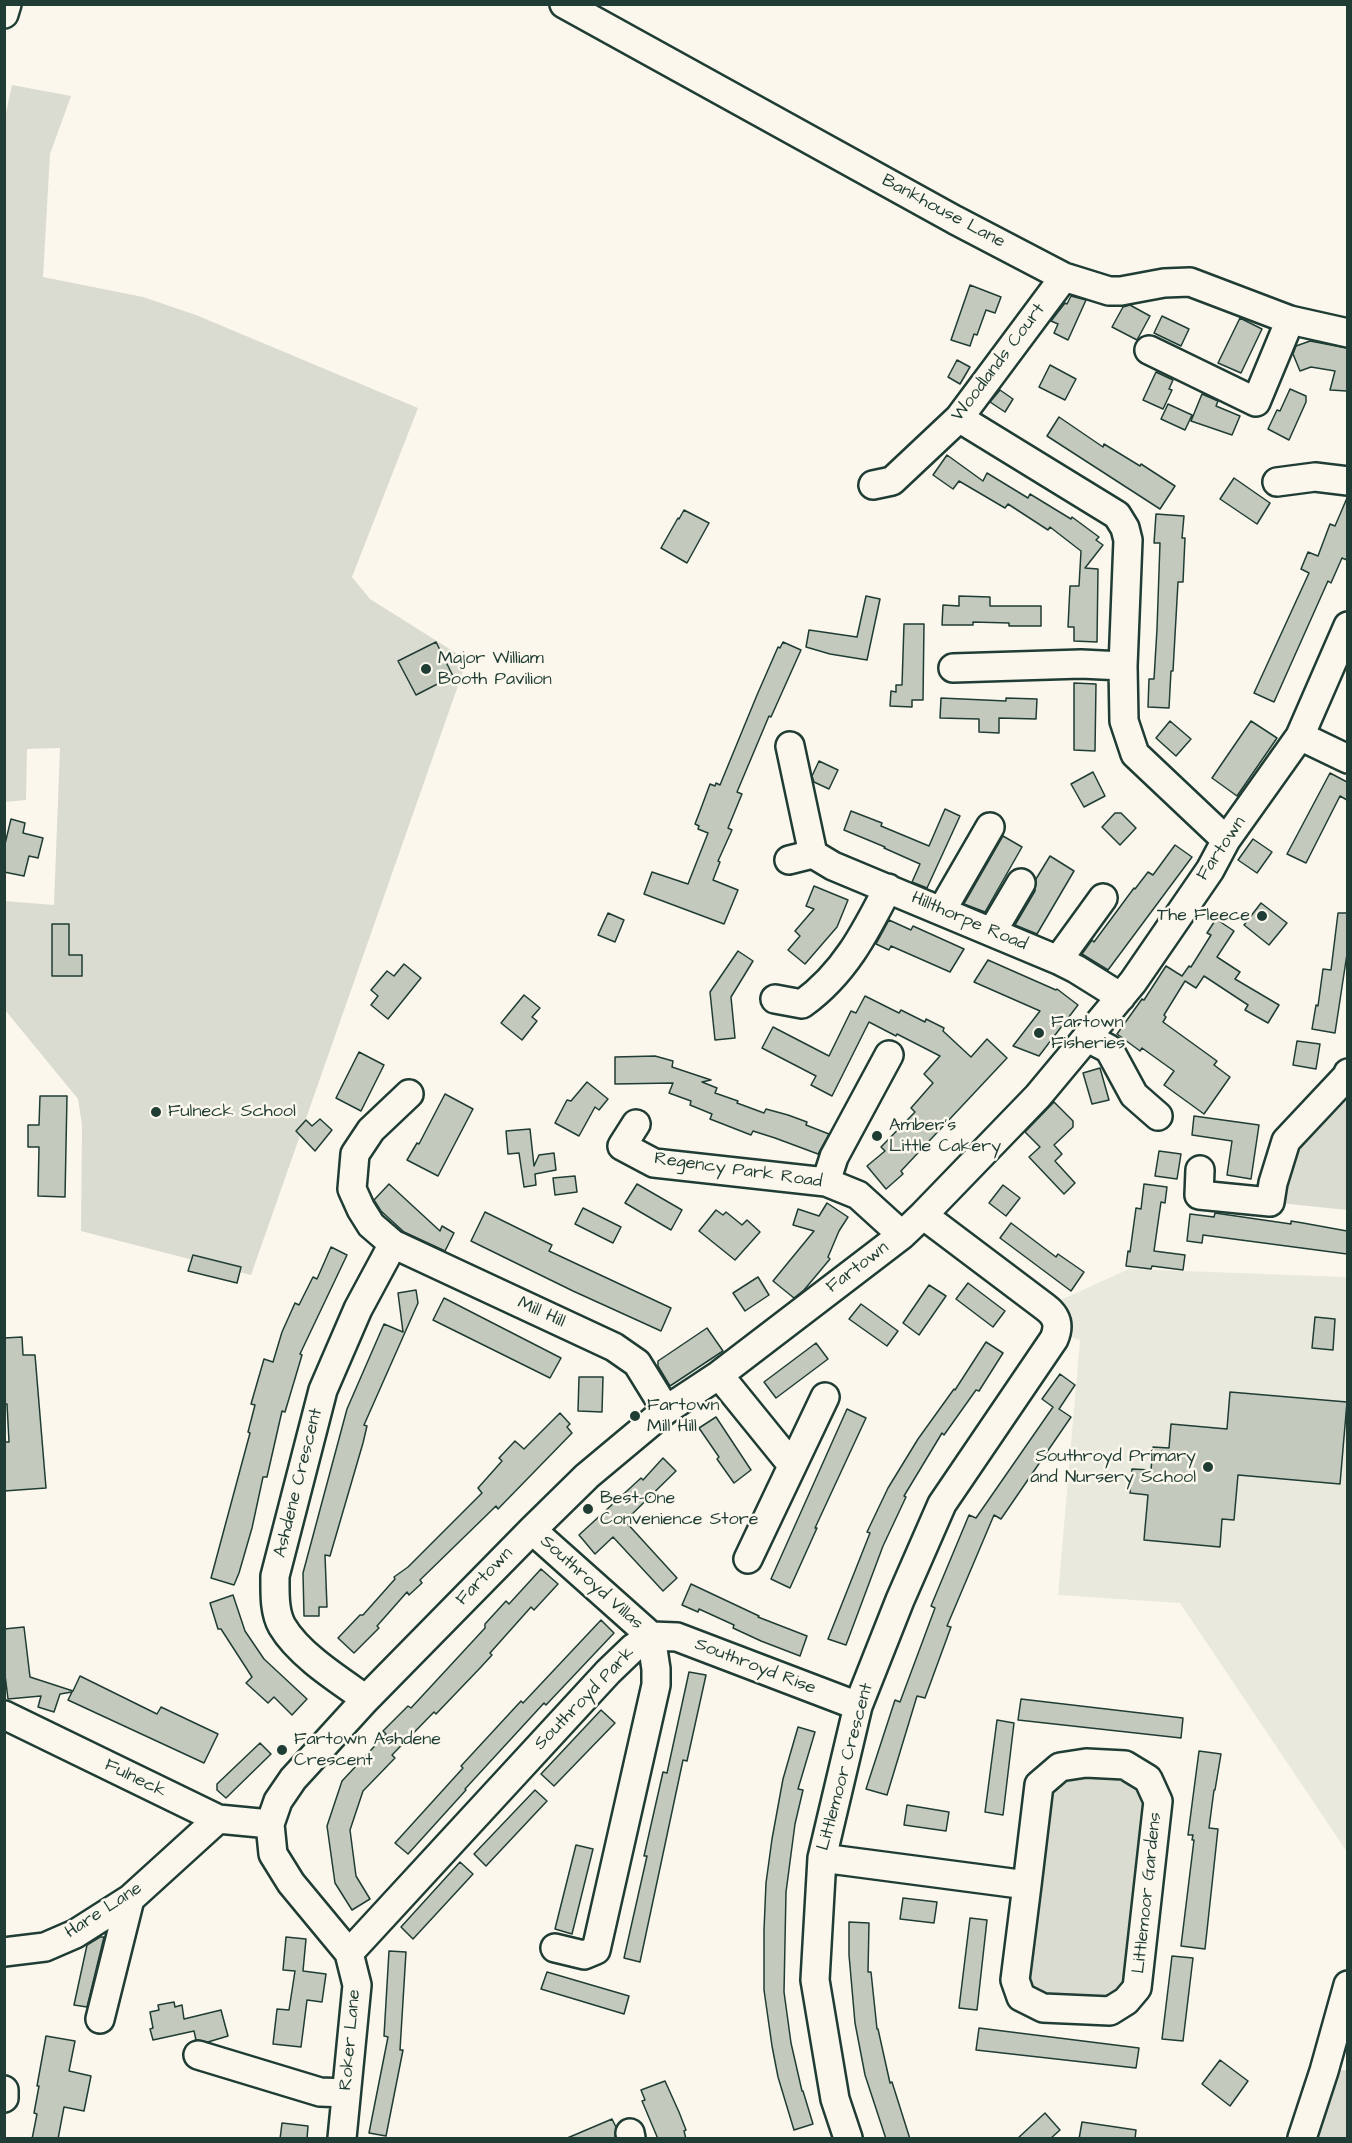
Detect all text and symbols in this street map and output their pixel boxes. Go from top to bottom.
street label: Bankhouse Lane [878,170,1008,254]
street label: Woodlands Court [948,300,1050,426]
place label: Major William Booth Pavilion [438,648,552,690]
marker: Major William Booth Pavilion [419,662,433,676]
street label: Fartown [1193,813,1251,885]
street label: Hillthorpe Road [908,888,1030,956]
place label: The Fleece [1157,905,1250,927]
marker: The Fleece [1255,909,1269,923]
place label: Fartown Fisheries [1051,1012,1125,1054]
marker: Fartown Fisheries [1032,1026,1046,1040]
place label: Fulneck School [168,1101,296,1123]
marker: Fulneck School [149,1105,163,1119]
place label: Amber's Little Cakery [889,1115,1001,1158]
marker: Amber's Little Cakery [870,1129,884,1143]
street label: Regency Park Road [653,1149,823,1193]
street label: Fartown [823,1238,893,1298]
street label: Mill Hill [514,1293,568,1333]
place label: Fartown Mill Hill [647,1395,720,1438]
street label: Ashdene Crescent [270,1406,328,1560]
marker: Fartown Mill Hill [628,1409,642,1423]
place label: Southroyd Primary and Nursery School [1030,1446,1196,1488]
marker: Southroyd Primary and Nursery School [1201,1460,1215,1474]
place label: Best-One Convenience Store [600,1488,758,1530]
marker: Best-One Convenience Store [581,1502,595,1516]
street label: Southroyd Villas [535,1531,647,1635]
street label: Fartown [452,1543,518,1611]
street label: Southroyd Rise [692,1634,818,1700]
street label: Southroyd Park [530,1643,640,1755]
street label: Littlemoor Crescent [813,1681,879,1853]
place label: Fartown Ashdene Crescent [294,1729,441,1772]
marker: Fartown Ashdene Crescent [275,1743,289,1757]
street label: Fulneck [101,1755,169,1803]
street label: Littlemoor Gardens [1129,1811,1167,1975]
street label: Hare Lane [62,1878,146,1944]
street label: Roker Lane [336,1989,366,2091]

